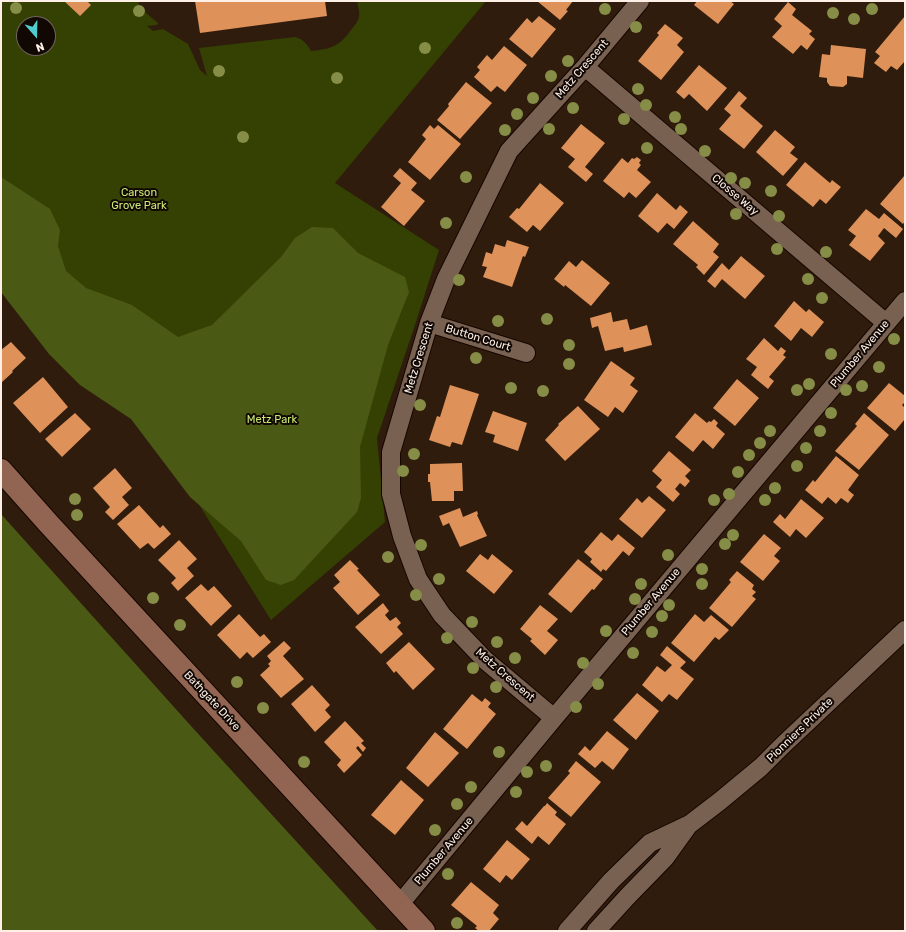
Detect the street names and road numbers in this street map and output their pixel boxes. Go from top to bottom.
street label: Metz Crescent [553,37,611,101]
street label: Closse Way [709,172,761,218]
street label: Plumber Avenue [828,317,892,391]
street label: Metz Crescent [402,321,436,395]
street label: Button Court [444,322,512,354]
street label: Plumber Avenue [619,565,683,639]
street label: Metz Crescent [473,646,537,704]
street label: Bathgate Drive [181,668,243,734]
street label: Pionniers Private [764,695,836,765]
street label: Plumber Avenue [412,814,476,888]

